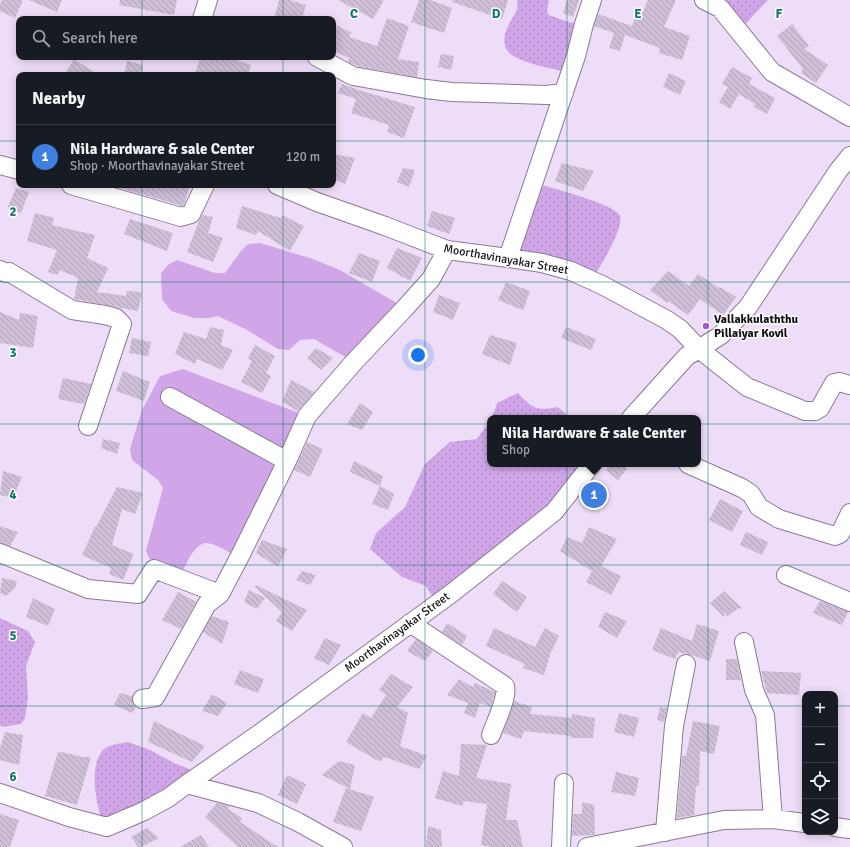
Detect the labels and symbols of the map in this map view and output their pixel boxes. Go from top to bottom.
text: C [350,6,358,22]
text: D [492,6,501,22]
text: E [634,6,642,22]
text: F [776,6,783,22]
text: 2 [9,204,17,220]
street label: Moorthavinayakar Street [442,241,569,278]
place label: Vallakkulaththu Pillaiyar Kovil [714,312,798,341]
marker: Vallakkulaththu Pillaiyar Kovil [701,321,711,331]
text: 3 [9,345,17,361]
your location [408,345,428,365]
pin: 1 [581,480,607,510]
text: 4 [9,487,17,503]
street label: Moorthavinayakar Street [342,589,453,676]
text: 5 [9,628,17,644]
text: 6 [9,769,17,785]

